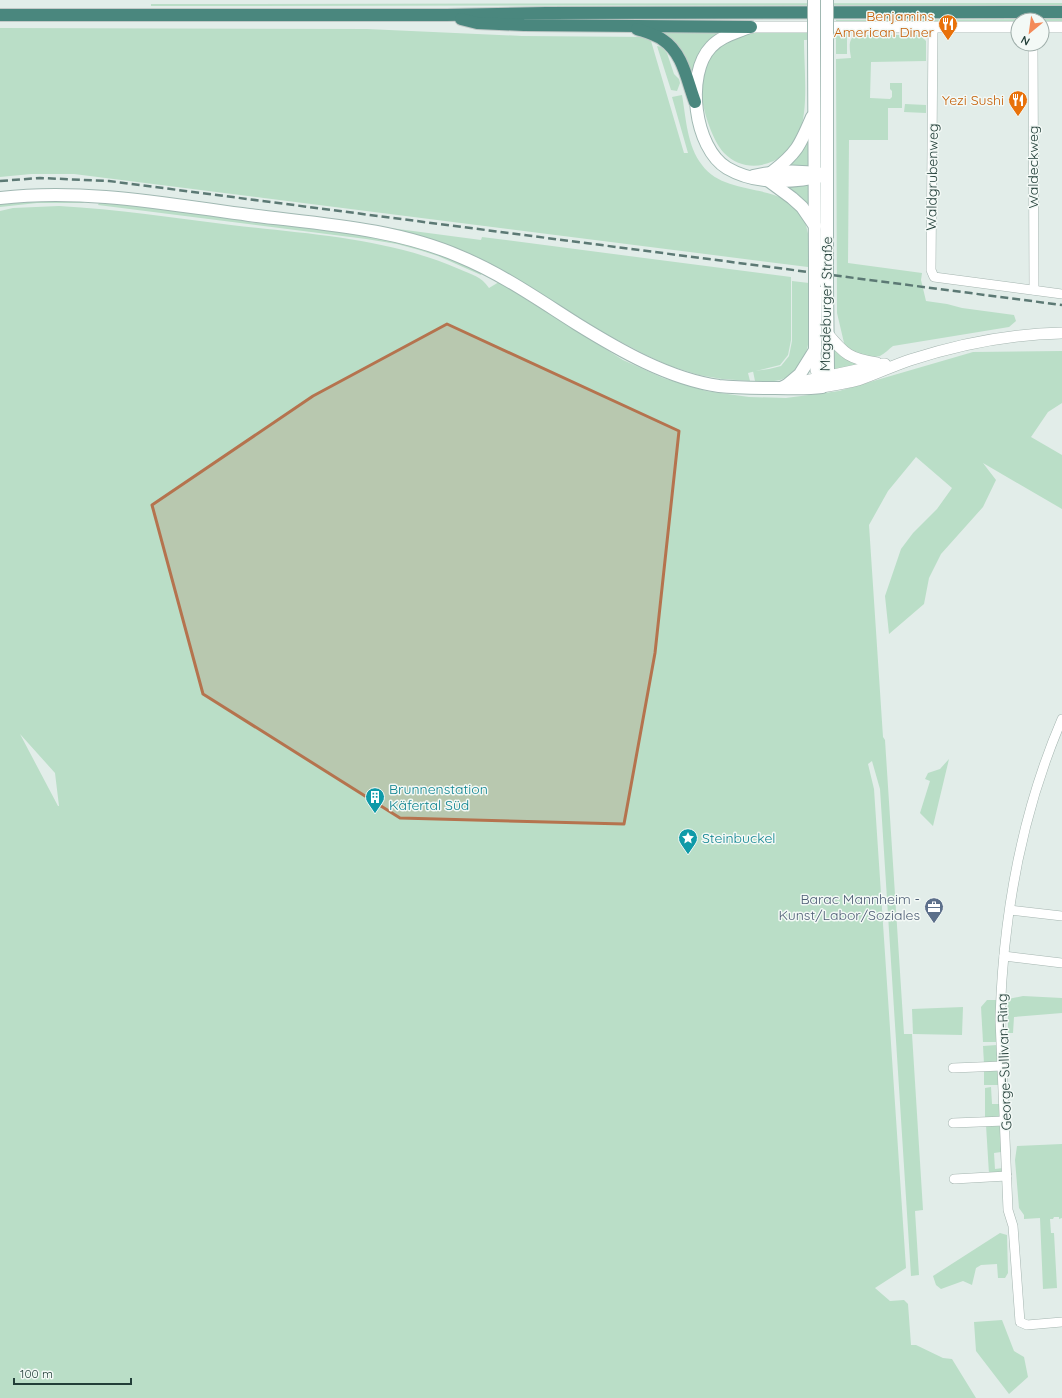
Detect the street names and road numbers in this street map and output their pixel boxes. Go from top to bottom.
street label: Waldgrubenweg [922,123,942,231]
street label: Waldeckweg [1024,125,1042,209]
street label: Magdeburger Straße [816,236,836,372]
street label: George-Sullivan-Ring [993,993,1015,1131]

